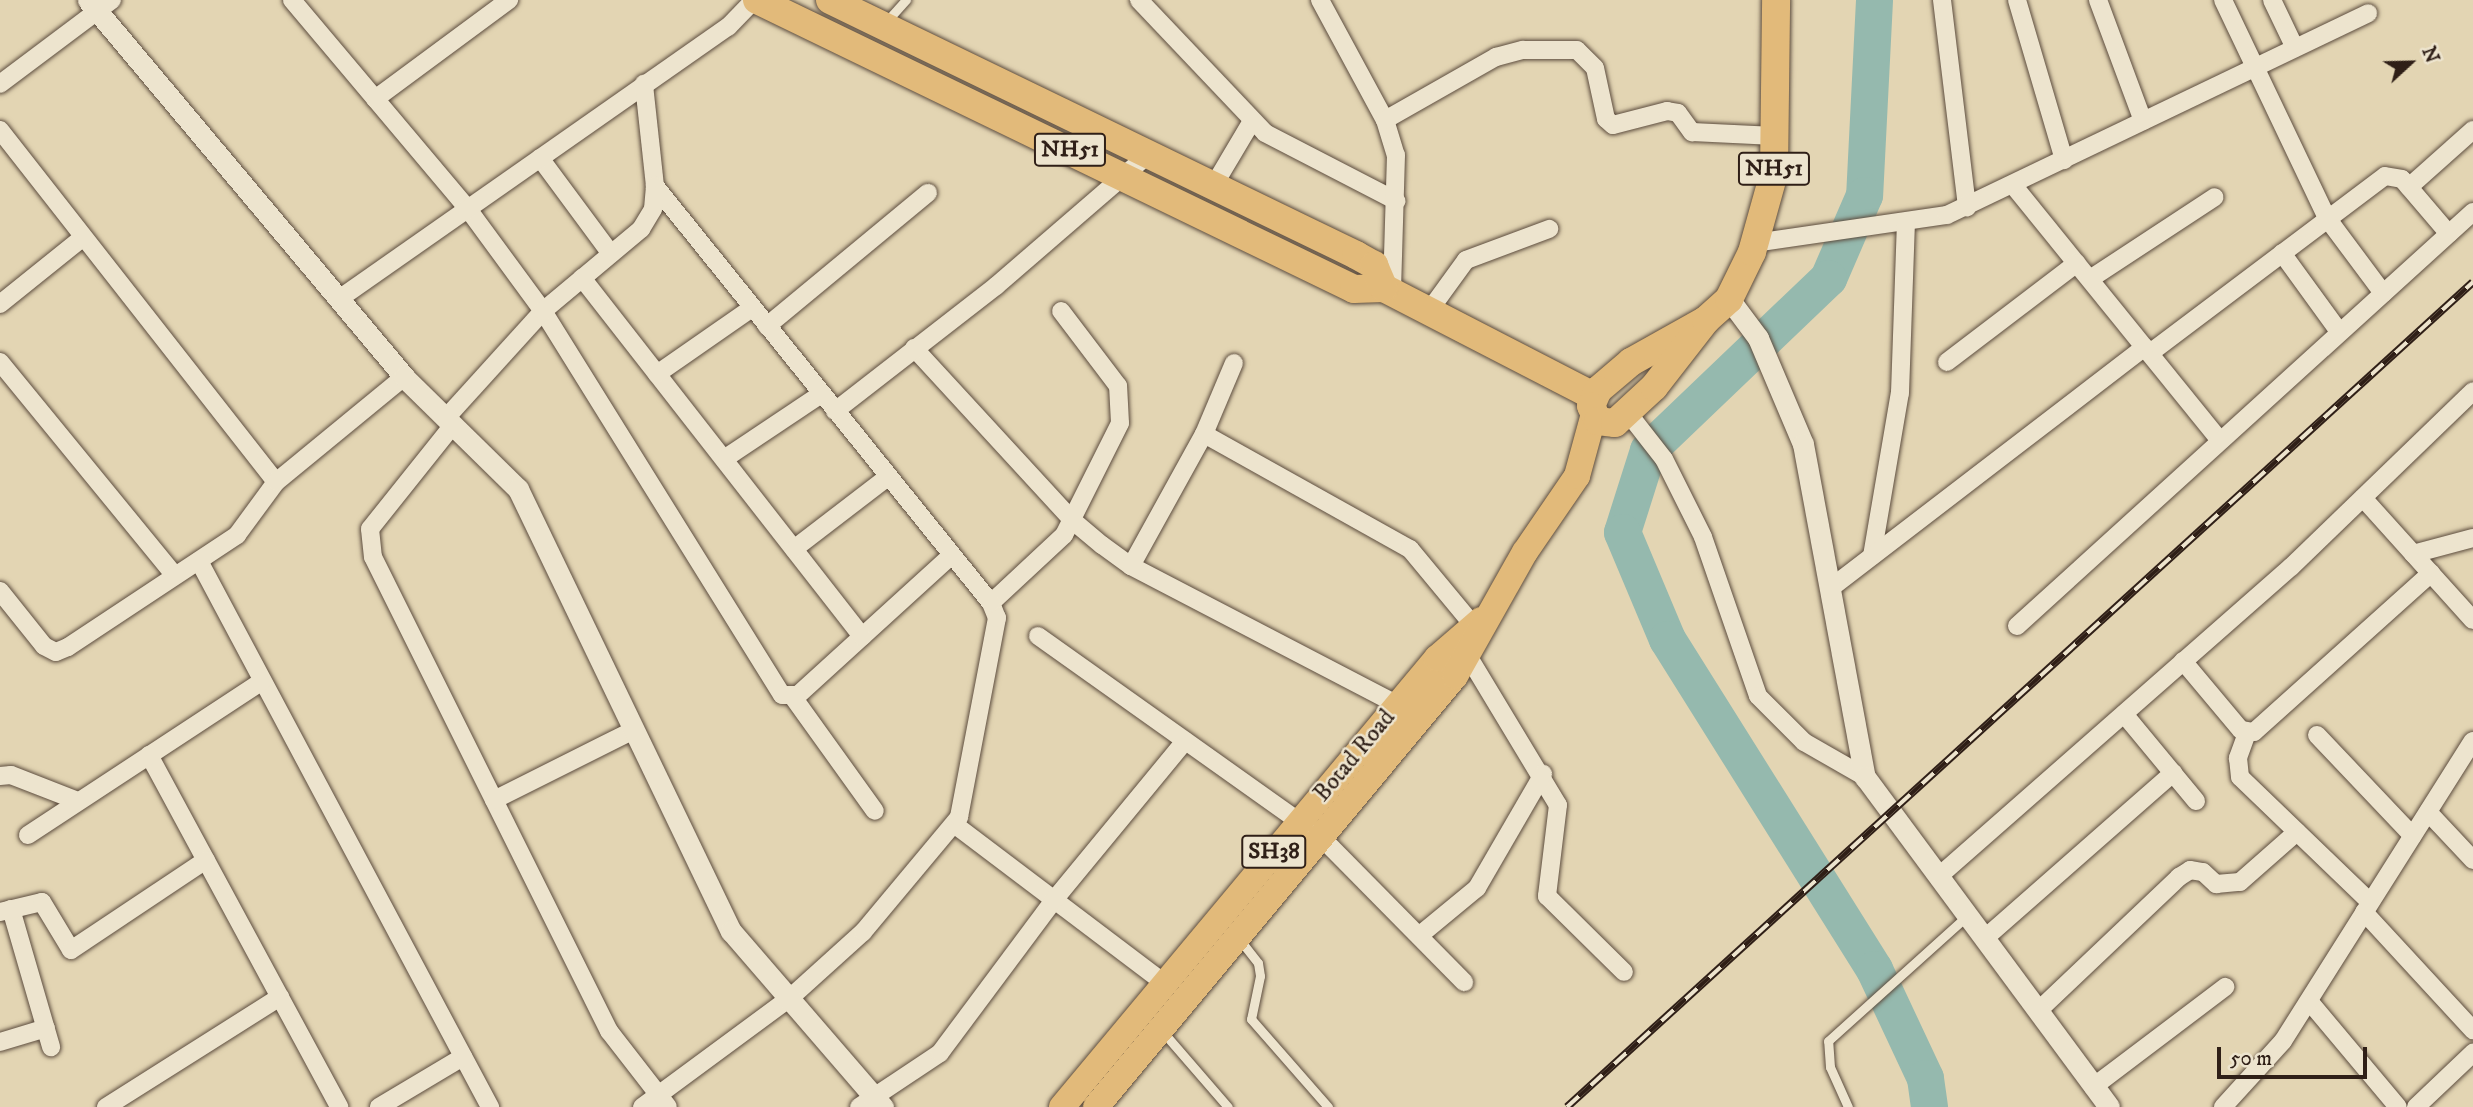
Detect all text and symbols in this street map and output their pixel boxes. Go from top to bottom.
north arrow [2375,28,2445,98]
text: N [2416,43,2444,66]
road number: NH51 [1033,130,1107,169]
road number: NH51 [1737,150,1811,188]
street label: Botad Road [1308,704,1402,808]
road number: SH38 [1241,832,1307,872]
scale bar [2221,1034,2372,1078]
text: 50 m [2230,1046,2272,1072]

